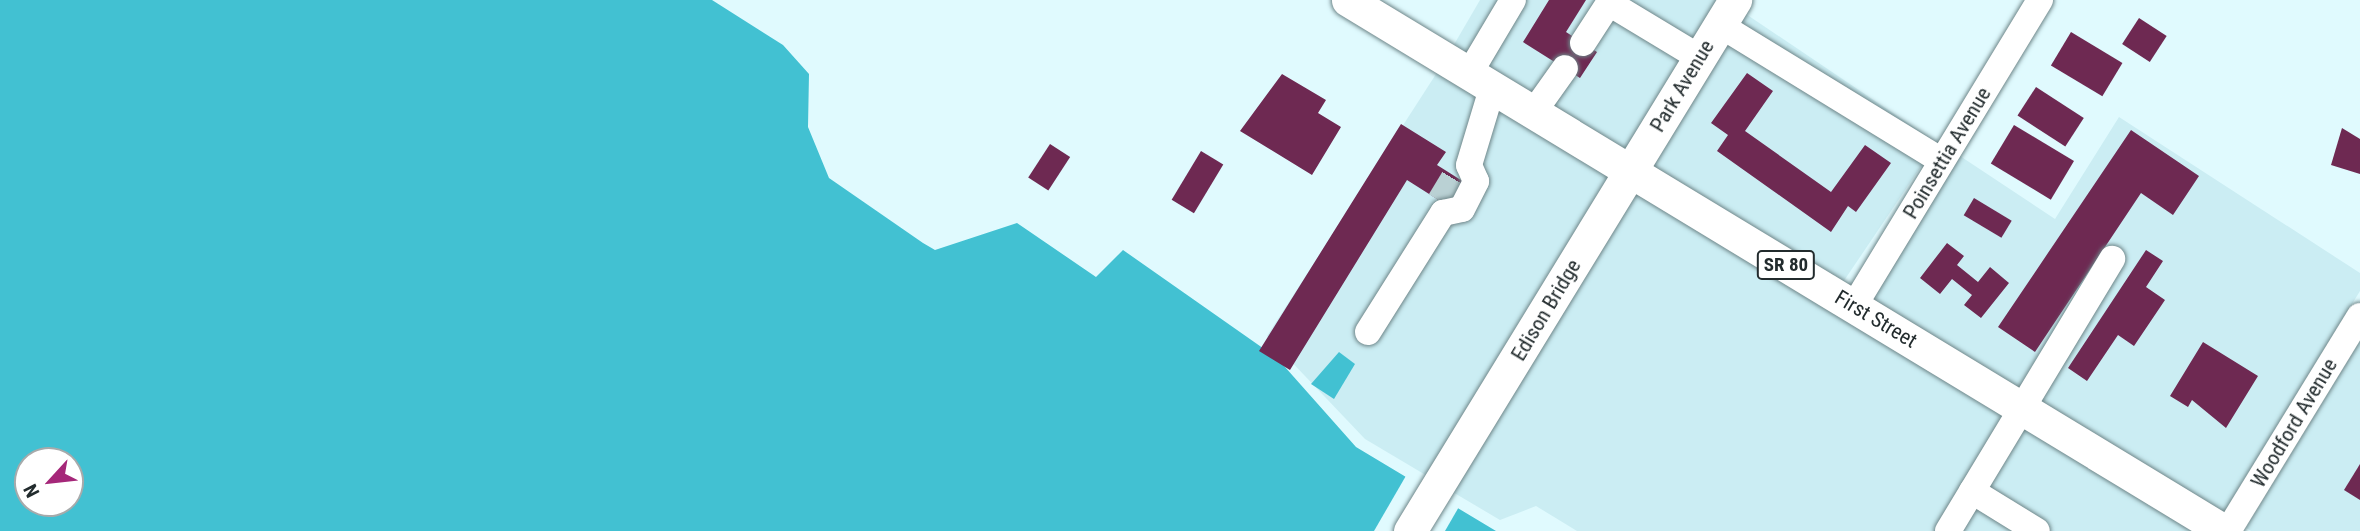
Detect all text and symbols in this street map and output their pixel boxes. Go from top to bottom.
street label: Park Avenue [1645,35,1719,137]
street label: Poinsettia Avenue [1898,83,1996,223]
road number: SR 80 [1756,249,1816,280]
street label: Edison Bridge [1506,255,1586,365]
street label: First Street [1830,285,1922,353]
street label: Woodford Avenue [2246,354,2342,492]
north arrow [14,447,84,517]
text: N [19,480,45,501]

